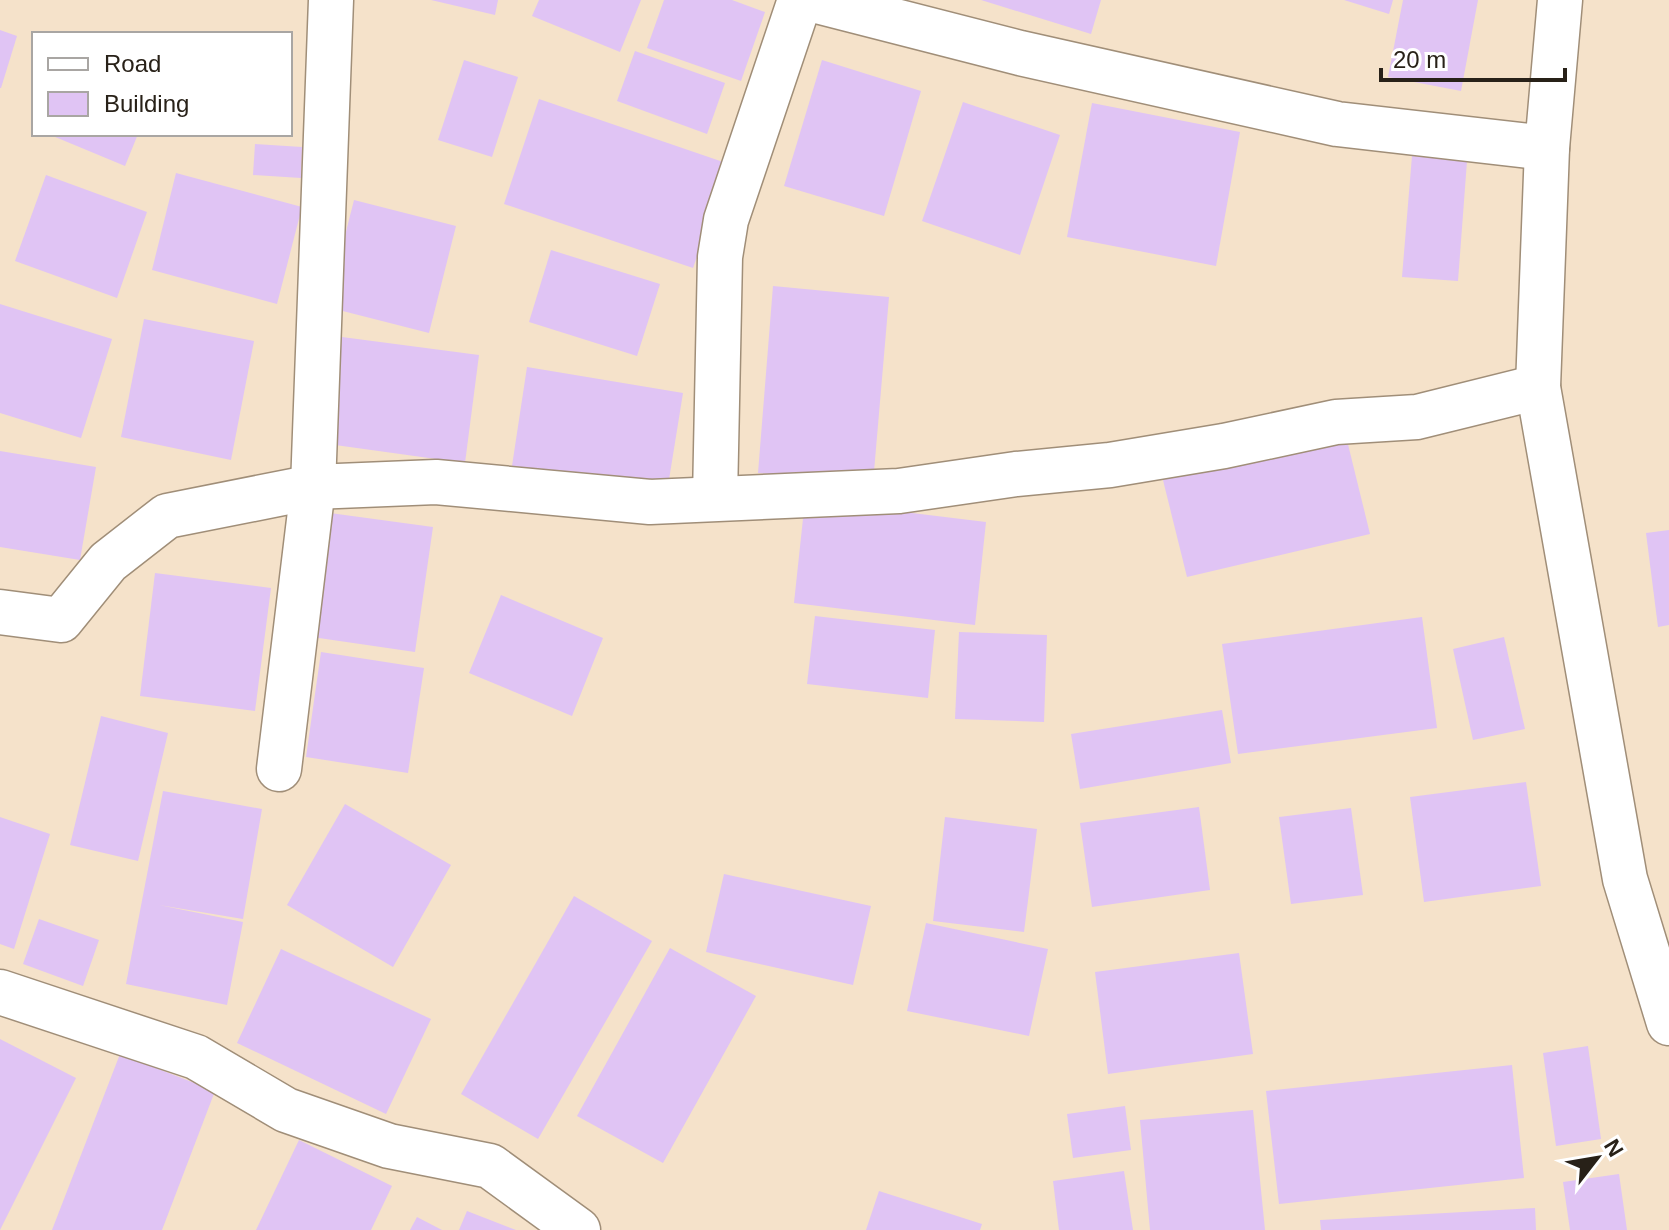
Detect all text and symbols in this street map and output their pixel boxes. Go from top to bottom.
legend [32,32,292,136]
scale bar [1381,32,1565,82]
text: 20 m [1393,46,1446,73]
text: Road [104,50,161,77]
text: Building [104,90,189,117]
north arrow [1557,1118,1637,1198]
text: N [1599,1135,1629,1161]

